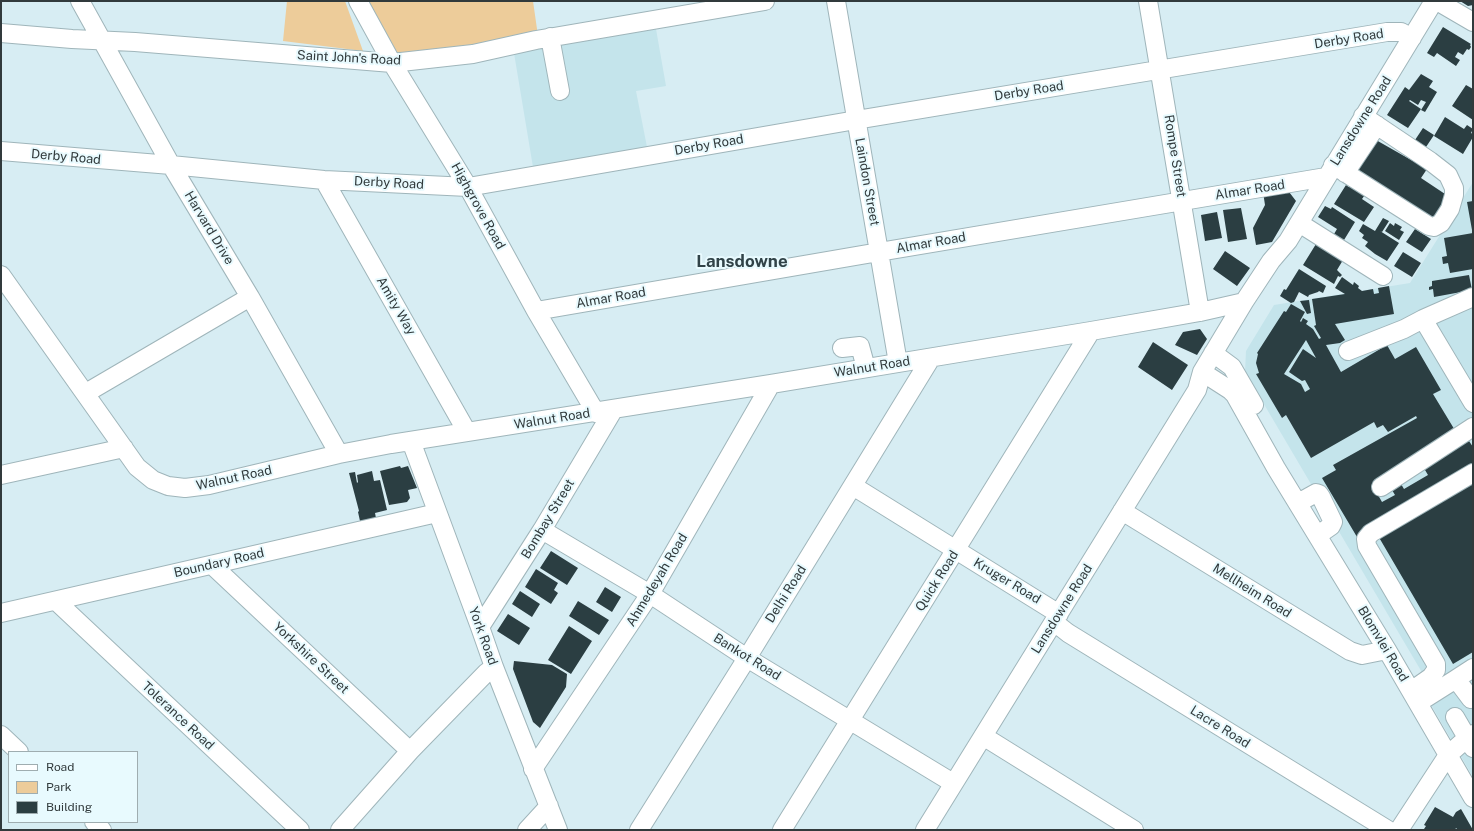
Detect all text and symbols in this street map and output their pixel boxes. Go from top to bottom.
street label: Derby Road [1313,26,1385,52]
street label: Saint John's Road [297,47,401,69]
street label: Lansdowne Road [1327,73,1395,169]
street label: Derby Road [993,78,1065,104]
street label: Rompe Street [1161,114,1189,198]
street label: Derby Road [673,131,745,159]
street label: Laindon Street [852,137,882,227]
street label: Derby Road [30,146,102,168]
street label: Highgrove Road [448,160,508,252]
street label: Derby Road [354,173,424,193]
street label: Almar Road [1214,177,1286,203]
street label: Harvard Drive [181,188,237,268]
street label: Almar Road [895,229,967,257]
district label: Lansdowne [696,252,788,272]
street label: Amity Way [373,274,419,338]
street label: Almar Road [575,284,647,312]
street label: Walnut Road [833,353,911,381]
street label: Walnut Road [513,405,591,433]
street label: Walnut Road [195,462,273,494]
street label: Bombay Street [518,476,578,562]
street label: Ahmedeyah Road [623,531,691,629]
street label: Boundary Road [172,545,266,581]
street label: Quick Road [912,548,962,614]
street label: Kruger Road [971,555,1043,607]
street label: Lansdowne Road [1028,561,1096,657]
street label: Mellheim Road [1210,561,1294,621]
street label: Delhi Road [762,562,810,626]
street label: Blomvlei Road [1354,603,1412,685]
street label: York Road [465,605,501,667]
street label: Yorkshire Street [270,619,352,697]
street label: Bankot Road [710,630,784,684]
street label: Tolerance Road [139,679,217,753]
street label: Lacre Road [1187,702,1253,752]
legend [8,751,138,823]
text: Road [46,760,74,774]
text: Park [46,780,72,794]
text: Building [46,800,92,814]

